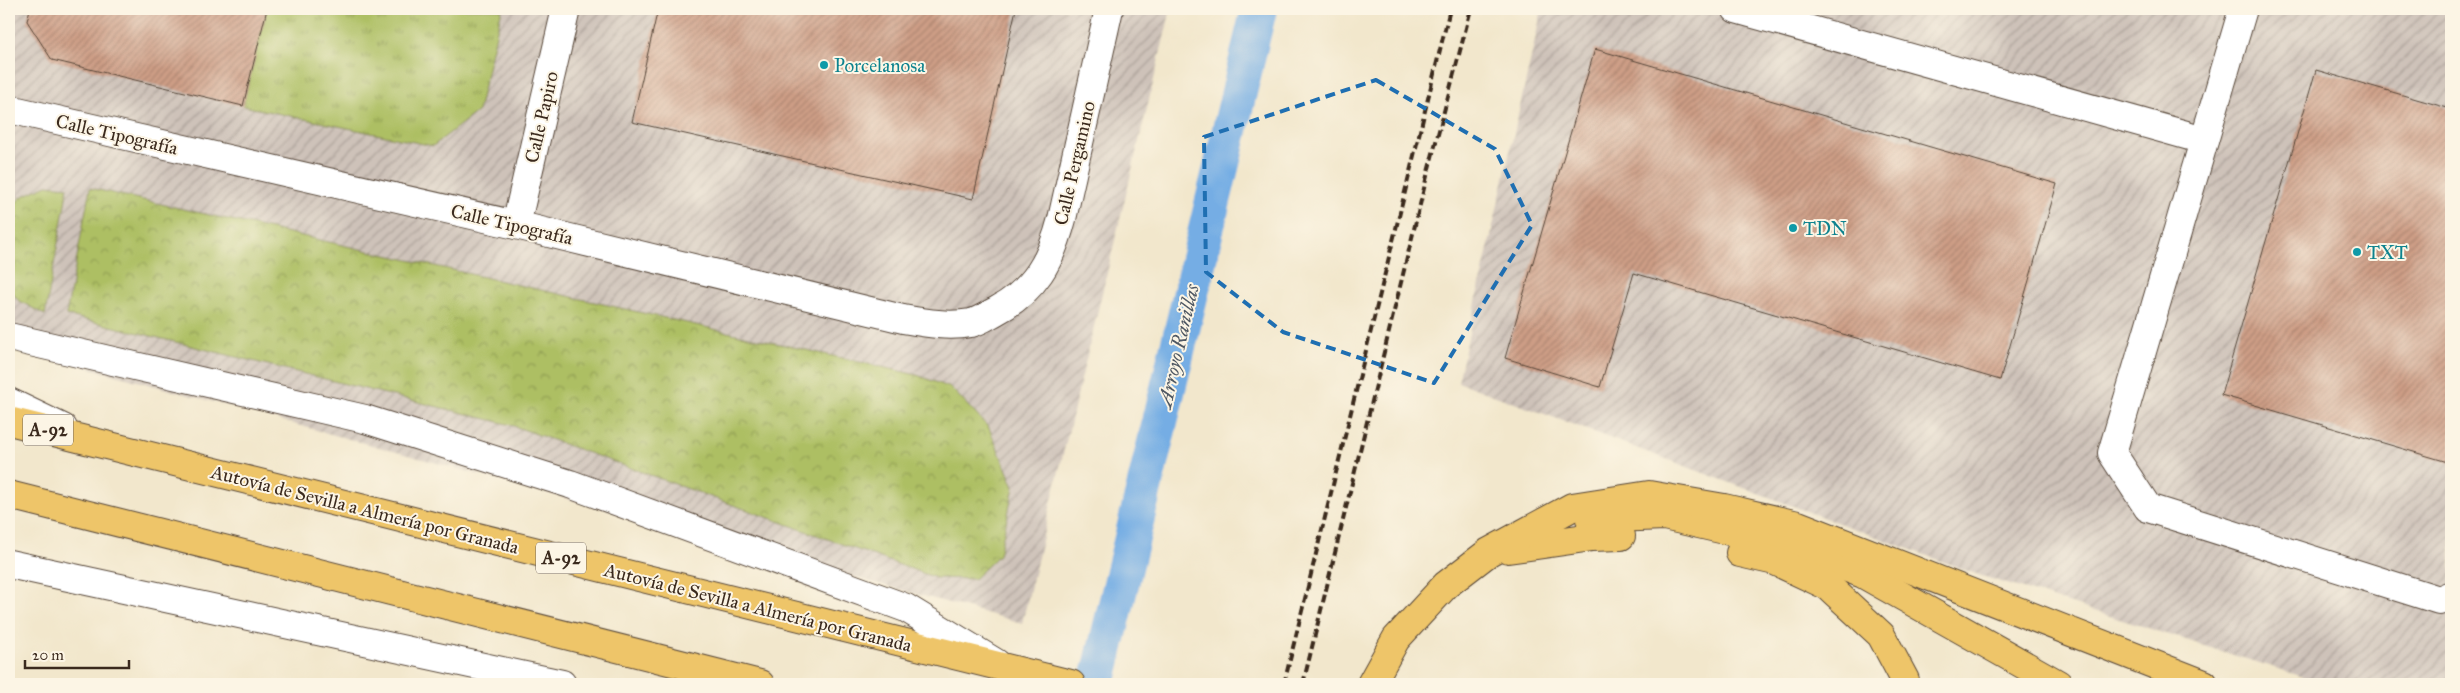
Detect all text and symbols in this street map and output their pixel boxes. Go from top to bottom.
place label: Porcelanosa [834,54,926,77]
marker: Porcelanosa [818,59,830,71]
street label: Calle Papiro [520,69,563,165]
street label: Calle Pergamino [1049,99,1101,228]
street label: Calle Tipografía [53,109,181,161]
street label: Calle Tipografía [448,199,576,251]
place label: TDN [1803,217,1847,240]
marker: TDN [1787,222,1799,234]
place label: TXT [2367,241,2408,264]
marker: TXT [2351,246,2363,258]
water label: Arroyo Ranillas [1152,281,1204,412]
road number: A-92 [23,414,73,446]
street label: Autovía de Sevilla a Almería por Granada [208,460,522,559]
road number: A-92 [536,542,586,574]
street label: Autovía de Sevilla a Almería por Granada [601,558,915,657]
scale bar [25,638,129,670]
text: 20 m [32,646,64,664]

